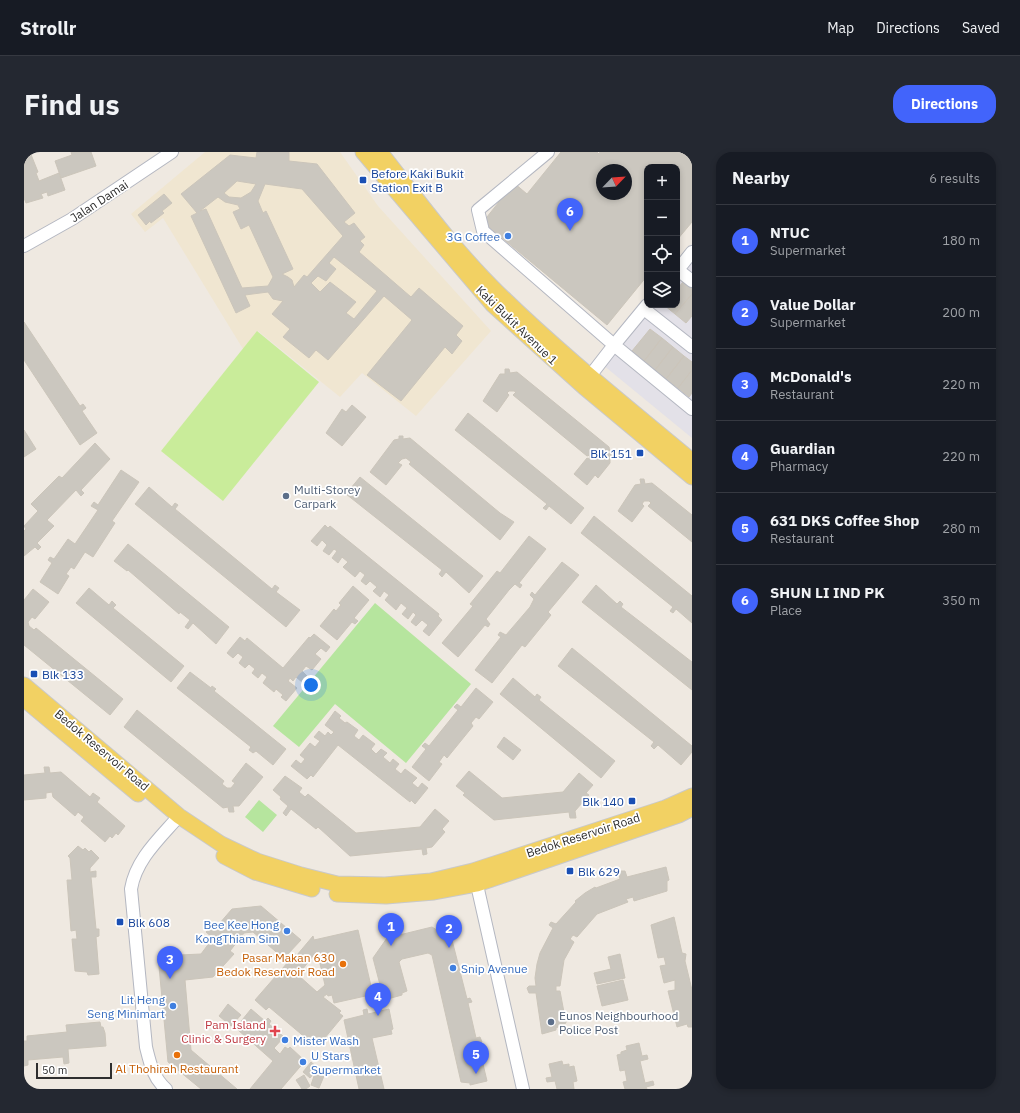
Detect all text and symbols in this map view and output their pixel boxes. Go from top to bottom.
text: Strollr [20,16,76,40]
text: Map [827,19,854,37]
text: Directions [876,19,940,37]
text: Saved [962,19,1000,37]
button: Directions [893,85,996,123]
text: Find us [24,86,120,123]
north arrow [596,164,632,200]
map controls [644,164,680,308]
button: + [644,164,680,200]
place label: Before Kaki Bukit Station Exit B [371,166,464,195]
text: Nearby [732,167,790,189]
text: 6 results [929,170,980,187]
marker: Before Kaki Bukit Station Exit B [358,175,368,185]
street label: Jalan Damai [67,177,131,225]
pin: 6 [557,198,583,231]
button: − [644,200,680,236]
text: NTUC [770,223,810,242]
place label: 3G Coffee [447,229,500,244]
marker: 3G Coffee [503,231,513,241]
text: 1 [741,232,749,249]
text: 180 m [942,232,980,249]
button: locate [644,236,680,272]
text: Supermarket [770,242,846,259]
button: layers [644,272,680,308]
street label: Kaki Bukit Avenue 1 [473,282,561,368]
text: Value Dollar [770,295,856,314]
text: 2 [741,304,749,321]
text: 200 m [942,304,980,321]
text: Supermarket [770,314,846,331]
text: McDonald's [770,367,852,386]
text: 3 [741,376,749,393]
text: 220 m [942,376,980,393]
text: Restaurant [770,386,834,403]
text: Guardian [770,439,835,458]
place label: Blk 151 [590,446,632,461]
marker: Blk 151 [635,448,645,458]
text: 4 [741,448,749,465]
text: 220 m [942,448,980,465]
text: Pharmacy [770,458,828,475]
place label: Multi-Storey Carpark [294,482,360,511]
marker: Multi-Storey Carpark [281,491,291,501]
text: 631 DKS Coffee Shop [770,511,919,530]
text: 5 [741,520,749,537]
text: 280 m [942,520,980,537]
text: Restaurant [770,530,834,547]
text: SHUN LI IND PK [770,583,885,602]
text: 6 [741,592,749,609]
text: 350 m [942,592,980,609]
text: Place [770,602,802,619]
place label: Blk 133 [42,667,84,682]
marker: Blk 133 [29,669,39,679]
your location [301,675,321,695]
street label: Bedok Reservoir Road [52,706,152,794]
place label: Blk 140 [582,794,624,809]
marker: Blk 140 [627,796,637,806]
street label: Bedok Reservoir Road [524,810,642,860]
place label: Blk 629 [578,864,620,879]
marker: Blk 629 [565,866,575,876]
pin: 1 [378,913,404,946]
place label: Blk 608 [128,915,170,930]
pin: 2 [436,915,462,948]
marker: Blk 608 [115,917,125,927]
place label: Bee Kee Hong KongThiam Sim [195,917,280,946]
marker: Bee Kee Hong KongThiam Sim [282,926,292,936]
pin: 3 [157,946,183,979]
place label: Pasar Makan 630 Bedok Reservoir Road [216,950,335,979]
marker: Pasar Makan 630 Bedok Reservoir Road [338,959,348,969]
place label: Snip Avenue [461,961,528,976]
marker: Snip Avenue [448,963,458,973]
pin: 4 [365,983,391,1016]
place label: Lit Heng Seng Minimart [87,992,166,1021]
marker: Lit Heng Seng Minimart [168,1001,178,1011]
place label: Eunos Neighbourhood Police Post [559,1008,678,1037]
place label: Pam Island Clinic & Surgery [181,1017,266,1046]
marker: Eunos Neighbourhood Police Post [546,1017,556,1027]
marker: Pam Island Clinic & Surgery [269,1025,281,1037]
place label: Mister Wash [293,1033,359,1048]
marker: Mister Wash [280,1035,290,1045]
pin: 5 [463,1041,489,1074]
place label: U Stars Supermarket [311,1048,381,1077]
marker: Al Thohirah Restaurant [172,1050,182,1060]
marker: U Stars Supermarket [298,1057,308,1067]
scale bar [36,1061,112,1080]
place label: Al Thohirah Restaurant [115,1061,239,1076]
text: 50 m [42,1063,67,1077]

